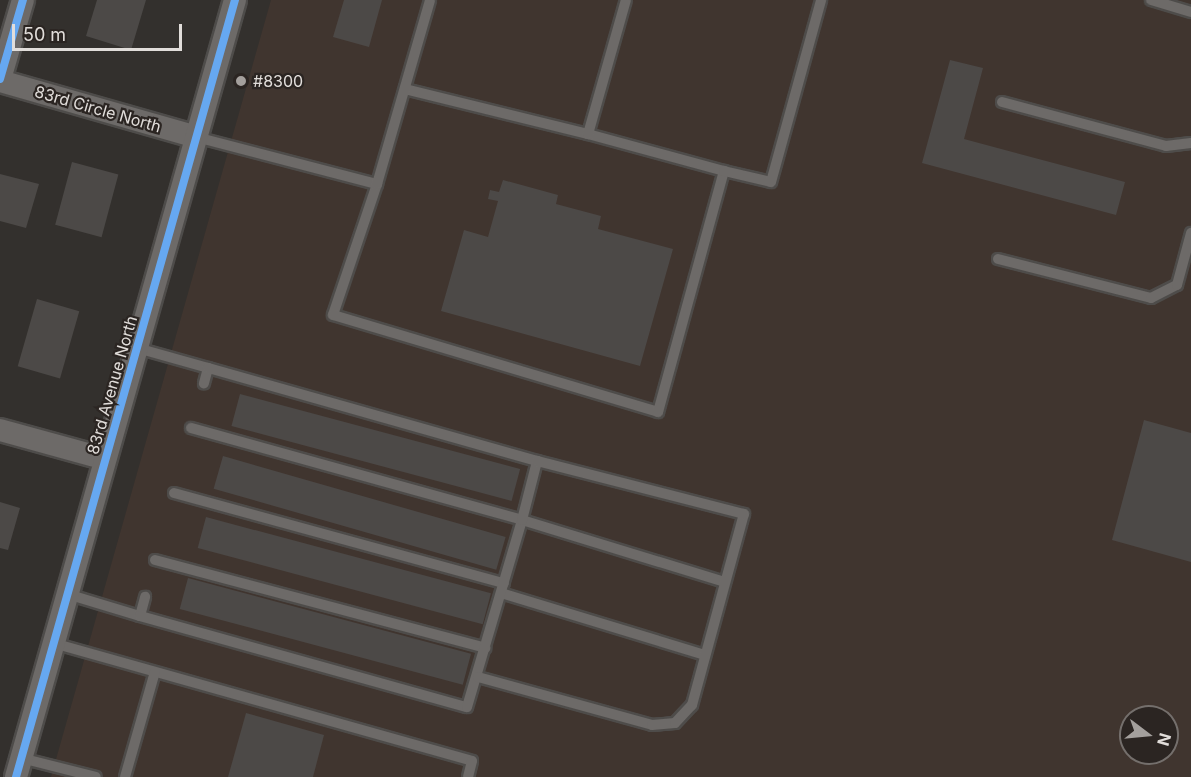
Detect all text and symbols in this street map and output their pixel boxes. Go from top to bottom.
scale bar [15,12,184,50]
text: 50 m [23,24,66,45]
place label: #8300 [253,71,303,91]
marker: #8300 [234,74,248,88]
street label: 83rd Circle North [33,82,163,136]
street label: 83rd Avenue North [83,314,141,456]
north arrow [1119,705,1179,765]
text: N [1153,731,1176,748]

